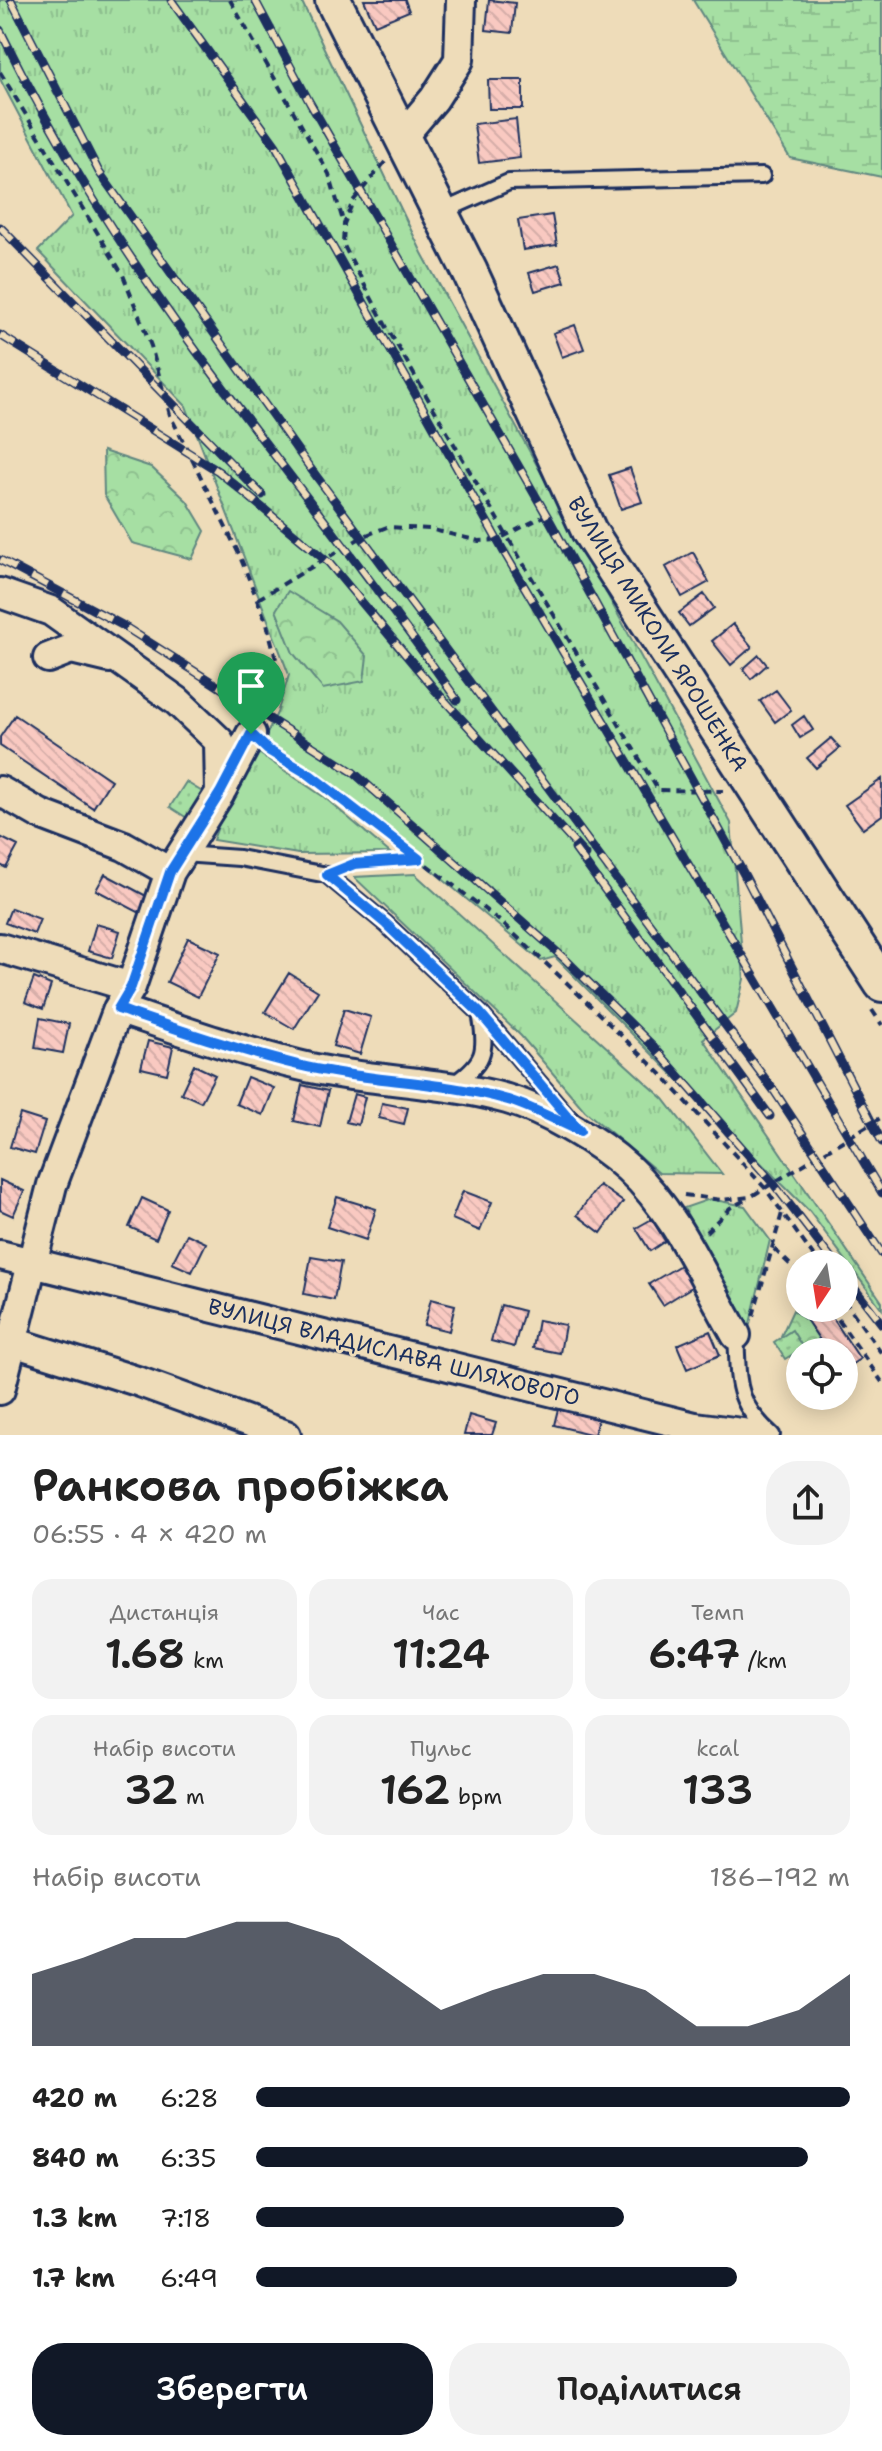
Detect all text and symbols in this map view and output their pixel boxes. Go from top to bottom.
street label: ВУЛИЦЯ МИКОЛИ ЯРОШЕНКА [561,491,755,777]
pin [217,652,285,734]
icon: arrive [229,664,273,708]
north arrow [786,1250,858,1322]
map controls [786,1250,858,1410]
street label: ВУЛИЦЯ ВЛАДИСЛАВА ШЛЯХОВОГО [205,1292,583,1412]
button: locate [786,1338,858,1410]
text: Ранкова пробіжка [32,1456,449,1515]
button: share [766,1461,850,1545]
text: 06:55 · 4 × 420 m [32,1516,267,1551]
text: Дистанція [110,1598,219,1627]
text: Час [422,1598,460,1627]
text: Темп [691,1598,744,1627]
text: 1.68 [105,1627,185,1681]
text: 11:24 [392,1627,490,1681]
text: 6:47 [648,1627,740,1681]
text: km [185,1646,224,1675]
text: /km [740,1646,787,1675]
text: Набір висоти [93,1734,236,1763]
text: Пульс [410,1734,472,1763]
text: kcal [696,1734,739,1763]
text: 32 [124,1763,178,1817]
text: 162 [380,1763,451,1817]
text: 133 [682,1763,753,1817]
text: m [178,1782,205,1811]
text: bpm [451,1782,502,1811]
text: Набір висоти [32,1859,201,1894]
text: 186–192 m [709,1859,850,1894]
text: 420 m [32,2080,117,2115]
text: 6:28 [160,2080,219,2115]
text: 840 m [32,2140,119,2175]
text: 6:35 [160,2140,216,2175]
text: 1.3 km [32,2200,117,2235]
text: 7:18 [160,2200,211,2235]
text: 1.7 km [32,2260,115,2295]
text: 6:49 [160,2260,218,2295]
button: Зберегти [32,2343,433,2435]
button: Поділитися [449,2343,850,2435]

